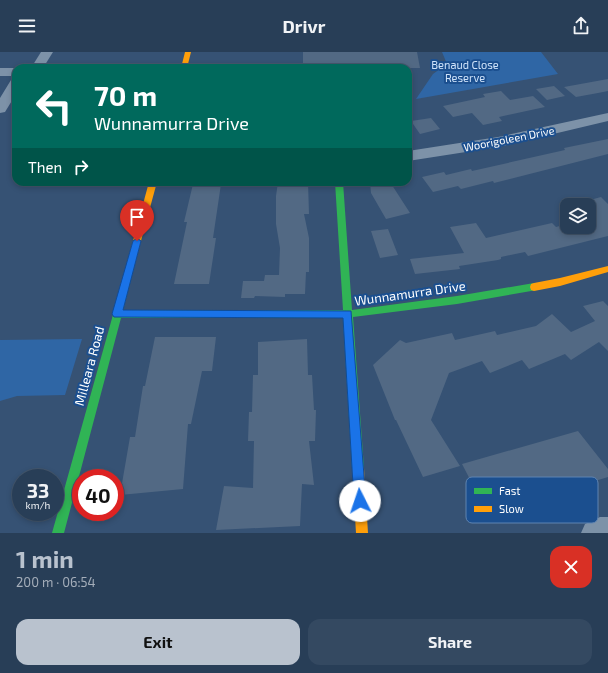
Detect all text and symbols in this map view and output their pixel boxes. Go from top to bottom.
icon: menu [16,15,38,37]
text: Drivr [283,15,325,37]
icon: share [570,15,592,37]
park label: Benaud Close Reserve [431,58,499,84]
text: 70 m [94,78,157,112]
icon: left [28,80,80,132]
text: Wunnamurra Drive [94,112,249,134]
street label: Woorigoleen Drive [462,123,556,154]
icon: right [70,156,92,178]
text: Then [28,158,62,176]
map controls [560,198,596,234]
button: layers [560,198,596,234]
pin [120,200,154,241]
icon: arrive [126,206,148,228]
street label: Wunnamurra Drive [353,277,467,309]
street label: Milleara Road [71,324,107,408]
speed limit sign: 40 [72,469,124,521]
legend [466,477,598,523]
text: 33 [27,478,49,502]
position arrow [339,480,381,522]
text: Fast [499,484,521,497]
text: km/h [26,499,50,511]
text: Slow [499,502,524,515]
text: 1 min [16,544,74,573]
button: close [550,546,592,588]
text: 200 m · 06:54 [16,574,95,590]
button: Exit [16,619,300,665]
button: Share [308,619,592,665]

